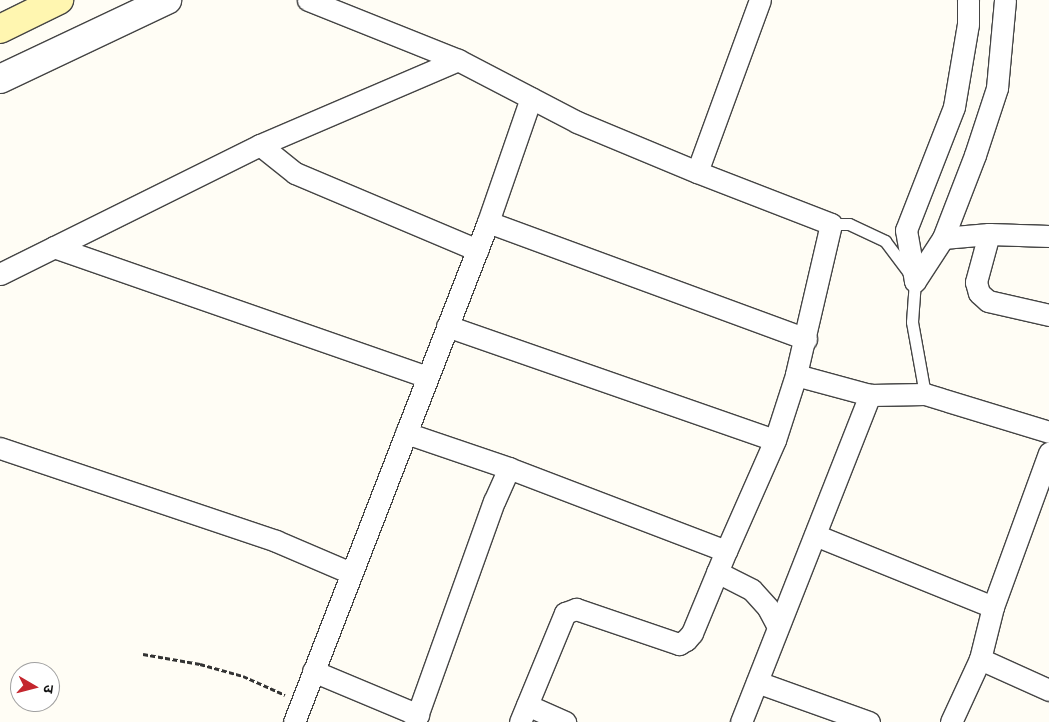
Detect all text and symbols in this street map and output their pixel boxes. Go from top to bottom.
north arrow [10,662,60,712]
text: उ [39,684,59,694]

